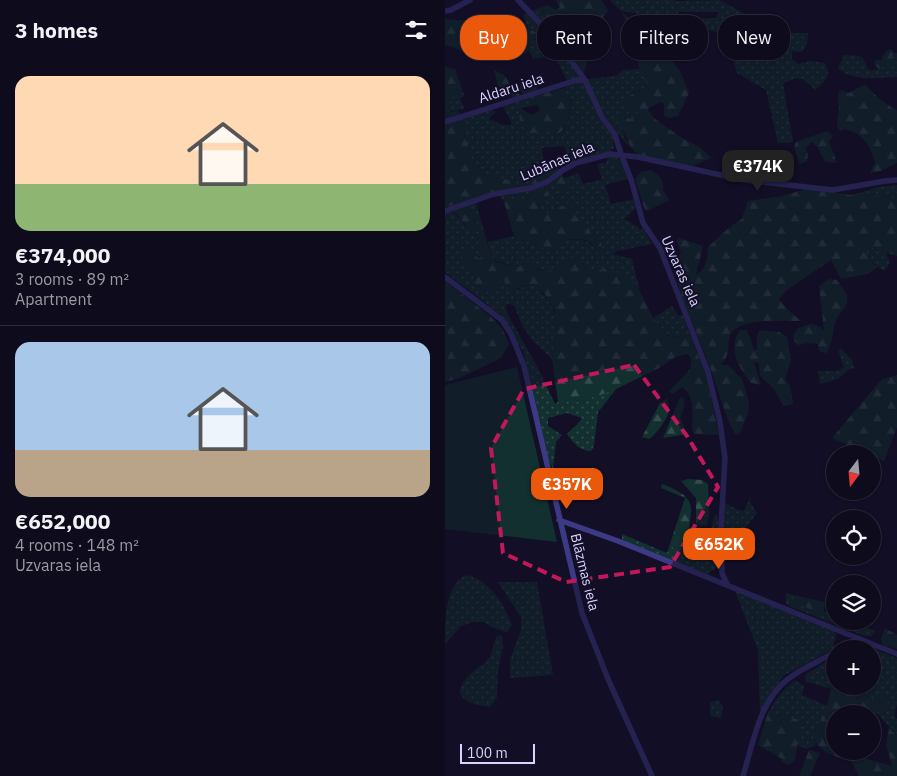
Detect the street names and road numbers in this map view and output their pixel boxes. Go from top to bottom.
street label: Aldaru iela [476,69,546,107]
street label: Lubānas iela [517,137,597,185]
street label: Uzvaras iela [657,233,705,310]
street label: Blāzmas iela [567,531,603,613]

